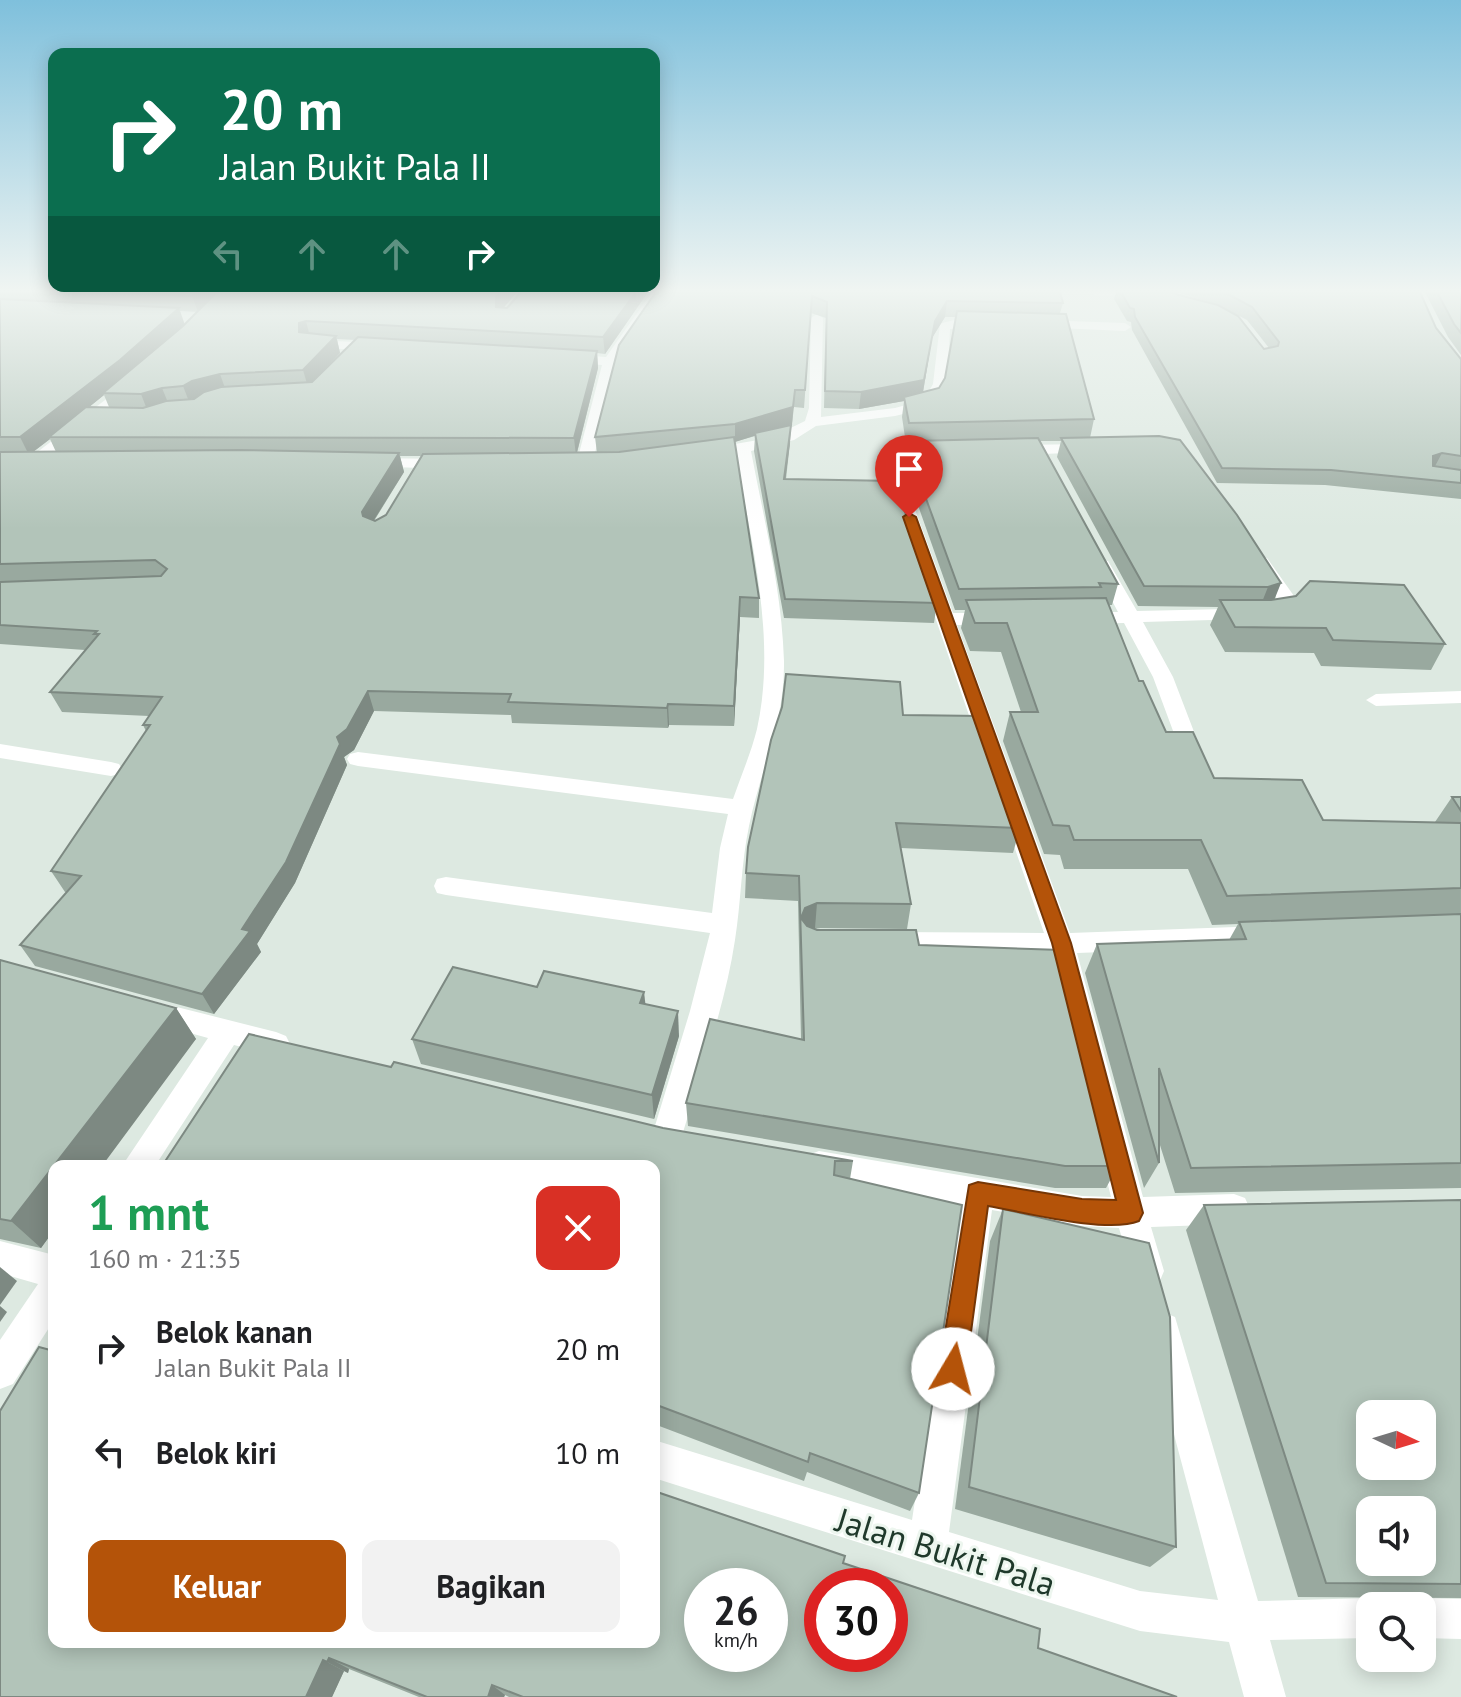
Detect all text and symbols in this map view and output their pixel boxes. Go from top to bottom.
text: 20 m [220,73,343,145]
icon: right [88,80,192,184]
text: Jalan Bukit Pala II [220,143,491,190]
icon: left [206,232,250,276]
icon: ahead [290,232,334,276]
icon: ahead [374,232,418,276]
icon: right [458,232,502,276]
pin [875,435,943,517]
icon: arrive [887,447,931,491]
text: 1 mnt [88,1181,209,1243]
button: close [536,1186,620,1270]
text: 160 m · 21:35 [88,1242,242,1275]
text: Belok kanan [156,1312,313,1351]
icon: right [88,1326,132,1370]
position arrow [911,1327,995,1411]
text: 20 m [555,1329,620,1368]
text: Jalan Bukit Pala II [156,1351,352,1384]
north arrow [1356,1400,1436,1480]
map controls [1356,1400,1436,1672]
icon: left [88,1430,132,1474]
text: Belok kiri [156,1433,277,1472]
text: 10 m [555,1433,620,1472]
street label: Jalan Bukit Pala [829,1496,1061,1605]
button: sound [1356,1496,1436,1576]
button: Keluar [88,1540,346,1632]
button: Bagikan [362,1540,620,1632]
speed limit sign: 30 [804,1568,908,1672]
text: 26 [713,1584,759,1636]
button: search [1356,1592,1436,1672]
text: km/h [714,1627,758,1653]

